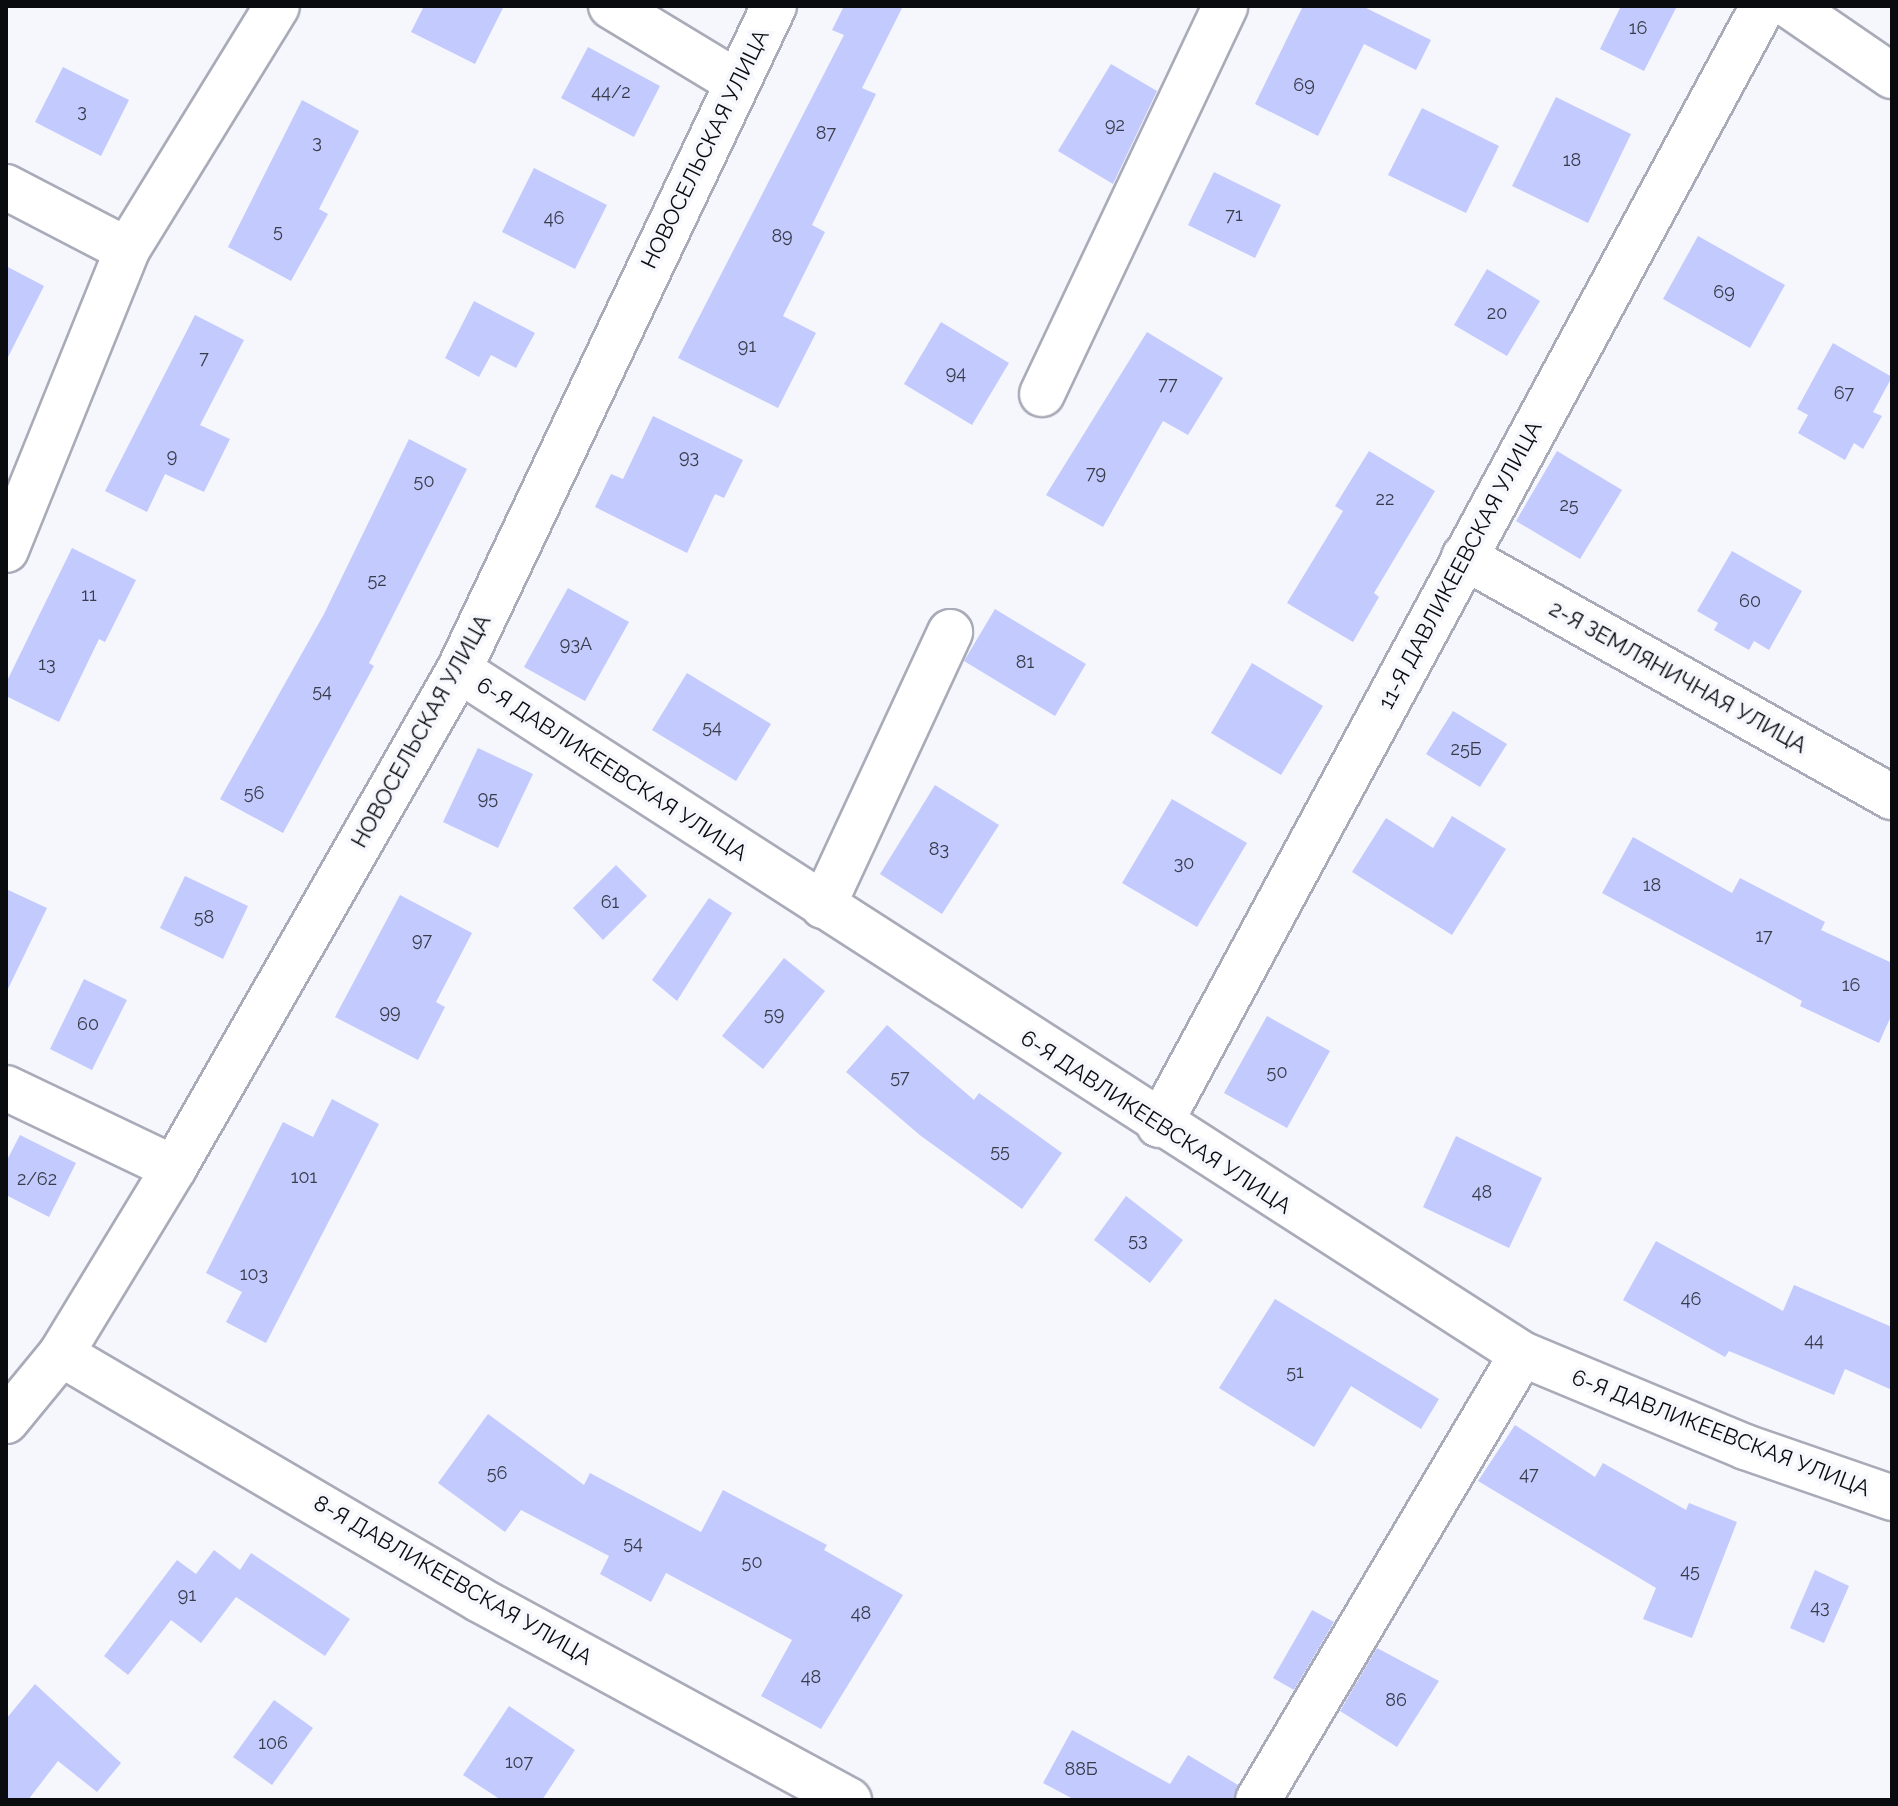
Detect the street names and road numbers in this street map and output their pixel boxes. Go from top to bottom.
street label: НОВОСЕЛЬСКАЯ УЛИЦА [636,25,774,273]
street label: 11-Я ДАВЛИКЕЕВСКАЯ УЛИЦА [1373,416,1547,714]
street label: 2-Я ЗЕМЛЯНИЧНАЯ УЛИЦА [1545,595,1811,759]
street label: НОВОСЕЛЬСКАЯ УЛИЦА [346,610,496,852]
street label: 6-Я ДАВЛИКЕЕВСКАЯ УЛИЦА [472,672,752,866]
street label: 6-Я ДАВЛИКЕЕВСКАЯ УЛИЦА [1016,1025,1296,1219]
street label: 6-Я ДАВЛИКЕЕВСКАЯ УЛИЦА [1568,1364,1874,1502]
street label: 8-Я ДАВЛИКЕЕВСКАЯ УЛИЦА [309,1489,597,1671]

